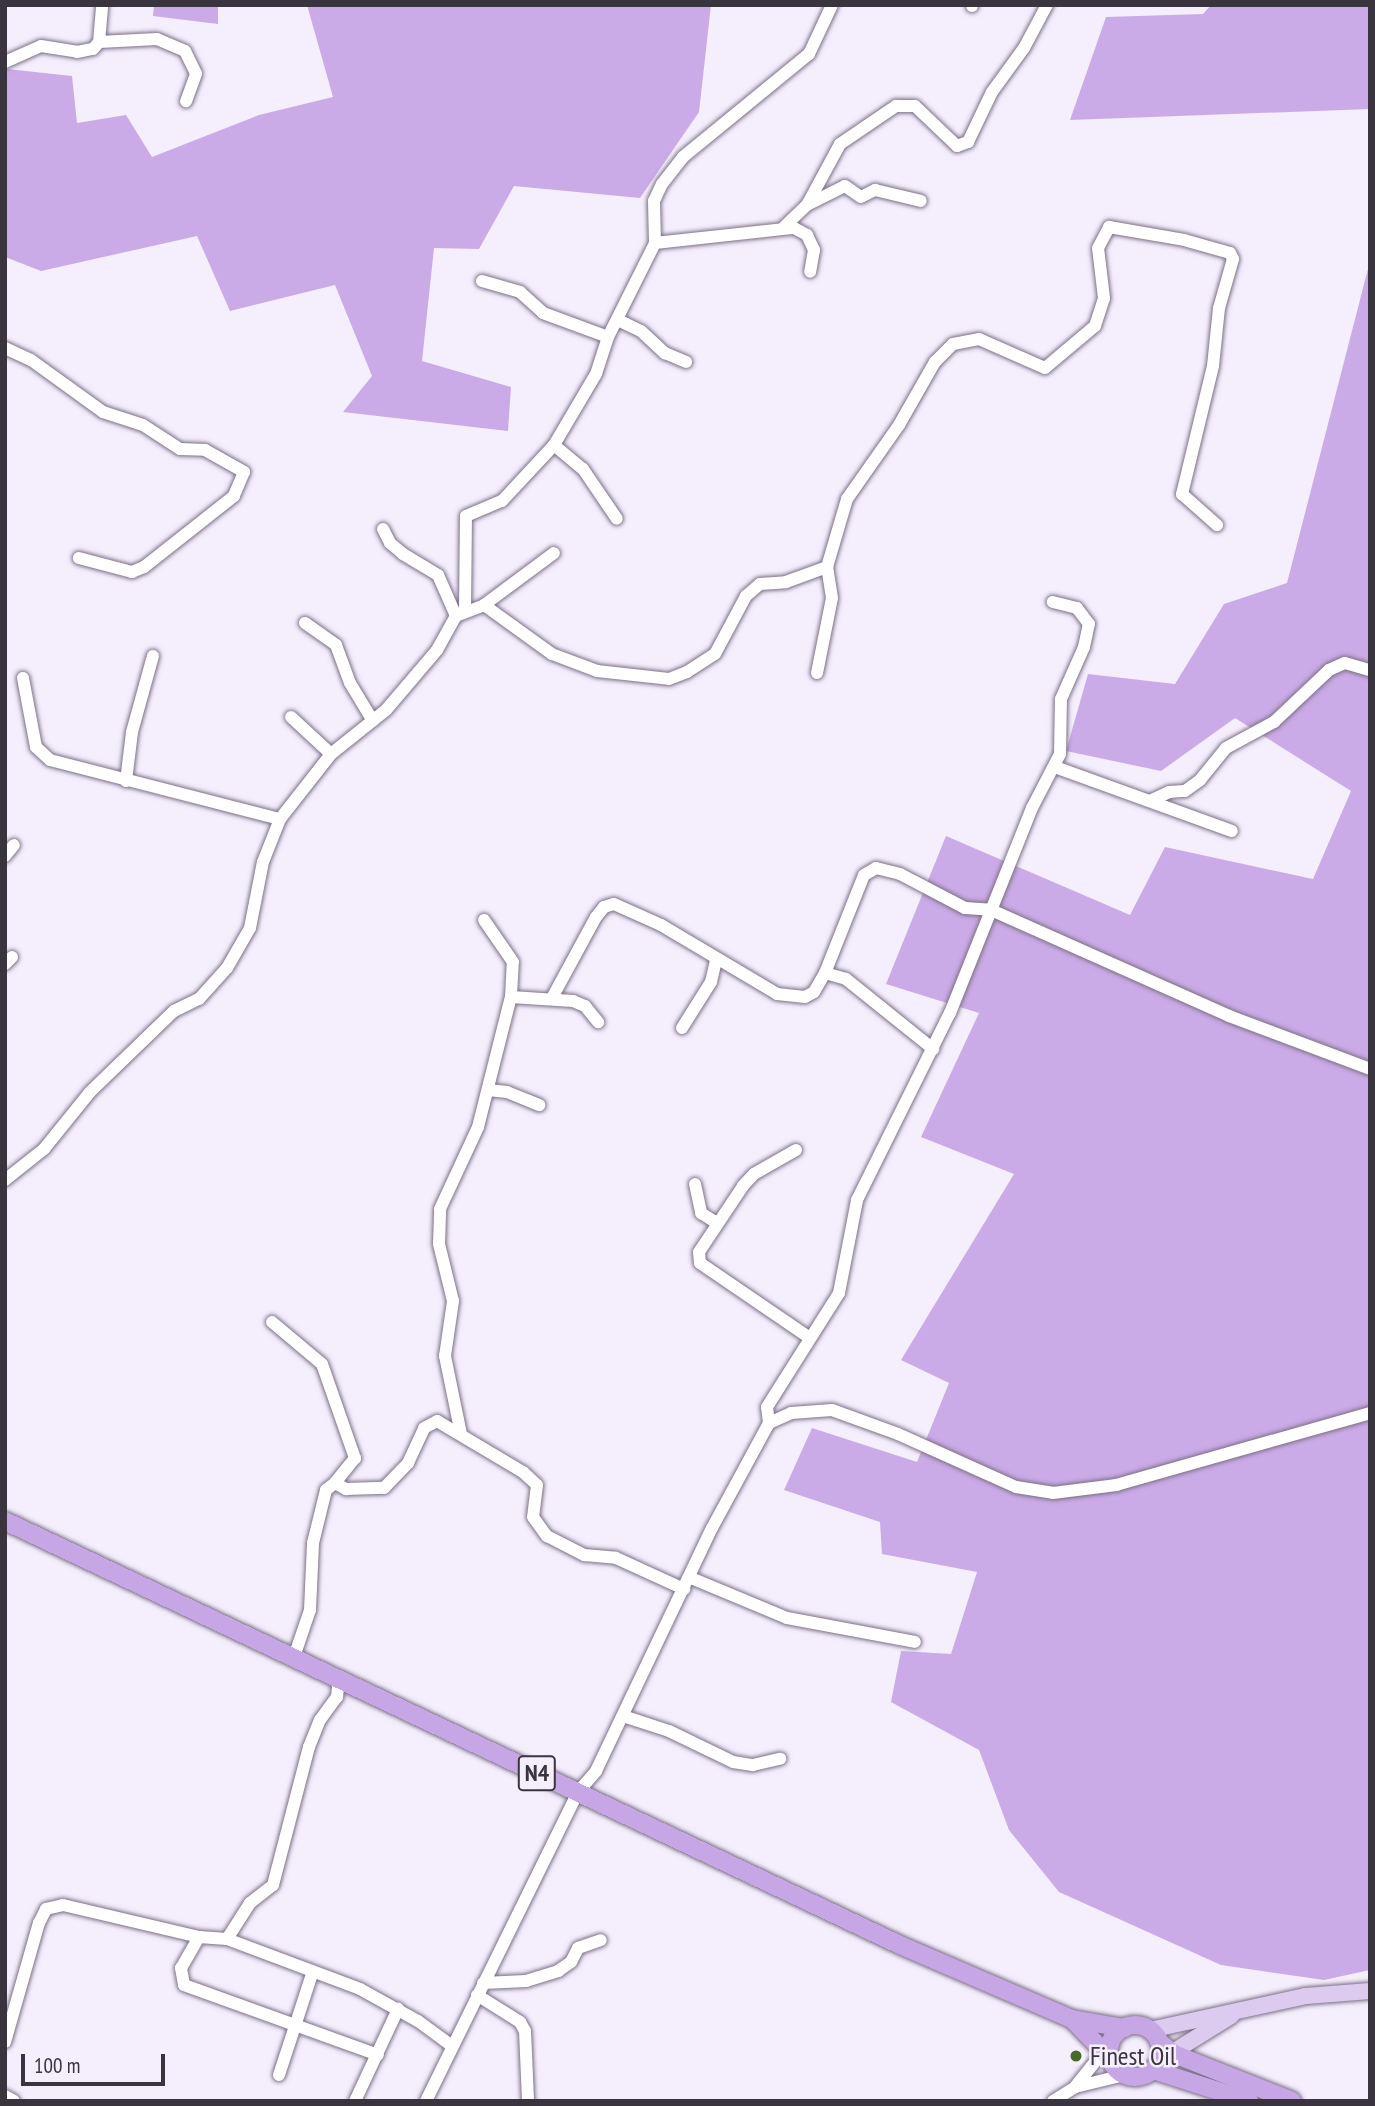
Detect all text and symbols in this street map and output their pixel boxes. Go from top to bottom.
road number: N4 [518,1752,556,1794]
scale bar [24,2039,168,2084]
place label: Finest Oil [1090,2040,1176,2072]
marker: Finest Oil [1068,2048,1084,2064]
text: 100 m [34,2052,80,2079]

